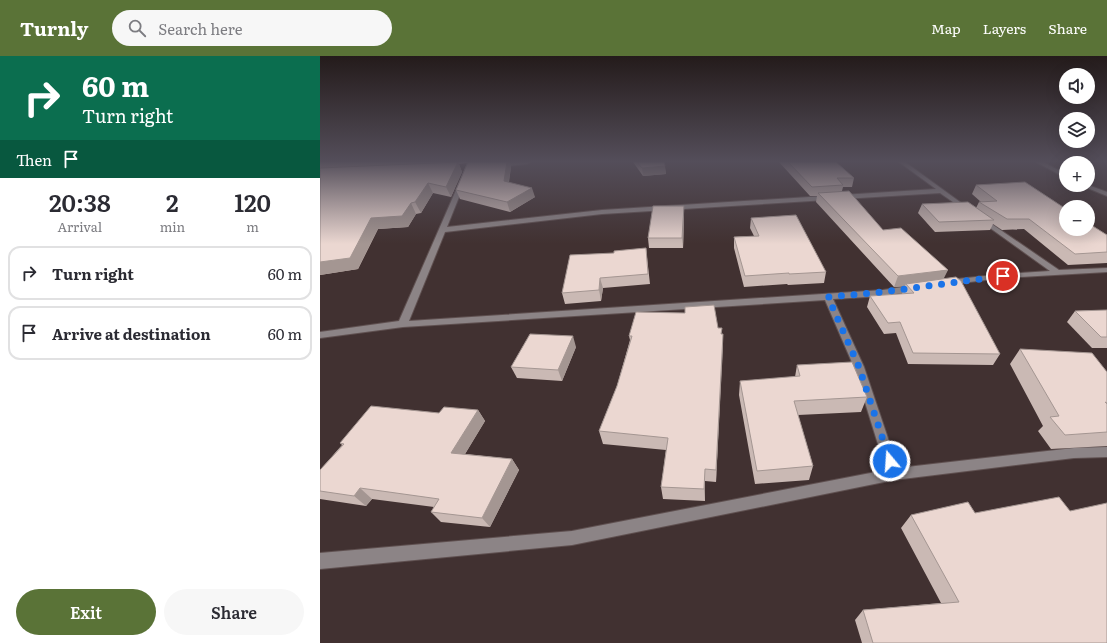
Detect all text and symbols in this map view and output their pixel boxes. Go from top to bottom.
search box [112,10,392,46]
text: Turnly [20,14,88,42]
icon: search [126,17,148,39]
text: Search here [158,17,242,40]
text: Map [931,18,961,38]
text: Layers [983,18,1026,38]
text: Share [1048,18,1087,38]
text: 60 m [82,64,149,106]
map controls [1059,68,1095,236]
button: sound [1059,68,1095,104]
icon: right [16,72,68,124]
text: Turn right [82,102,173,129]
button: layers [1059,112,1095,148]
text: Then [16,148,52,171]
icon: arrive [60,148,82,170]
button: + [1059,156,1095,192]
text: 20:38 [49,184,111,219]
text: 2 [166,184,179,219]
text: 120 [234,184,271,219]
button: − [1059,200,1095,236]
text: Arrival [58,217,102,236]
text: min [160,217,185,236]
text: m [246,217,259,236]
pin [986,259,1020,293]
icon: right [18,262,40,284]
text: Turn right [52,262,134,285]
text: 60 m [268,262,302,285]
icon: arrive [992,265,1014,287]
icon: arrive [18,322,40,344]
text: Arrive at destination [52,322,211,345]
text: 60 m [268,322,302,345]
position arrow [869,440,911,482]
button: Exit [16,589,156,635]
button: Share [164,589,304,635]

